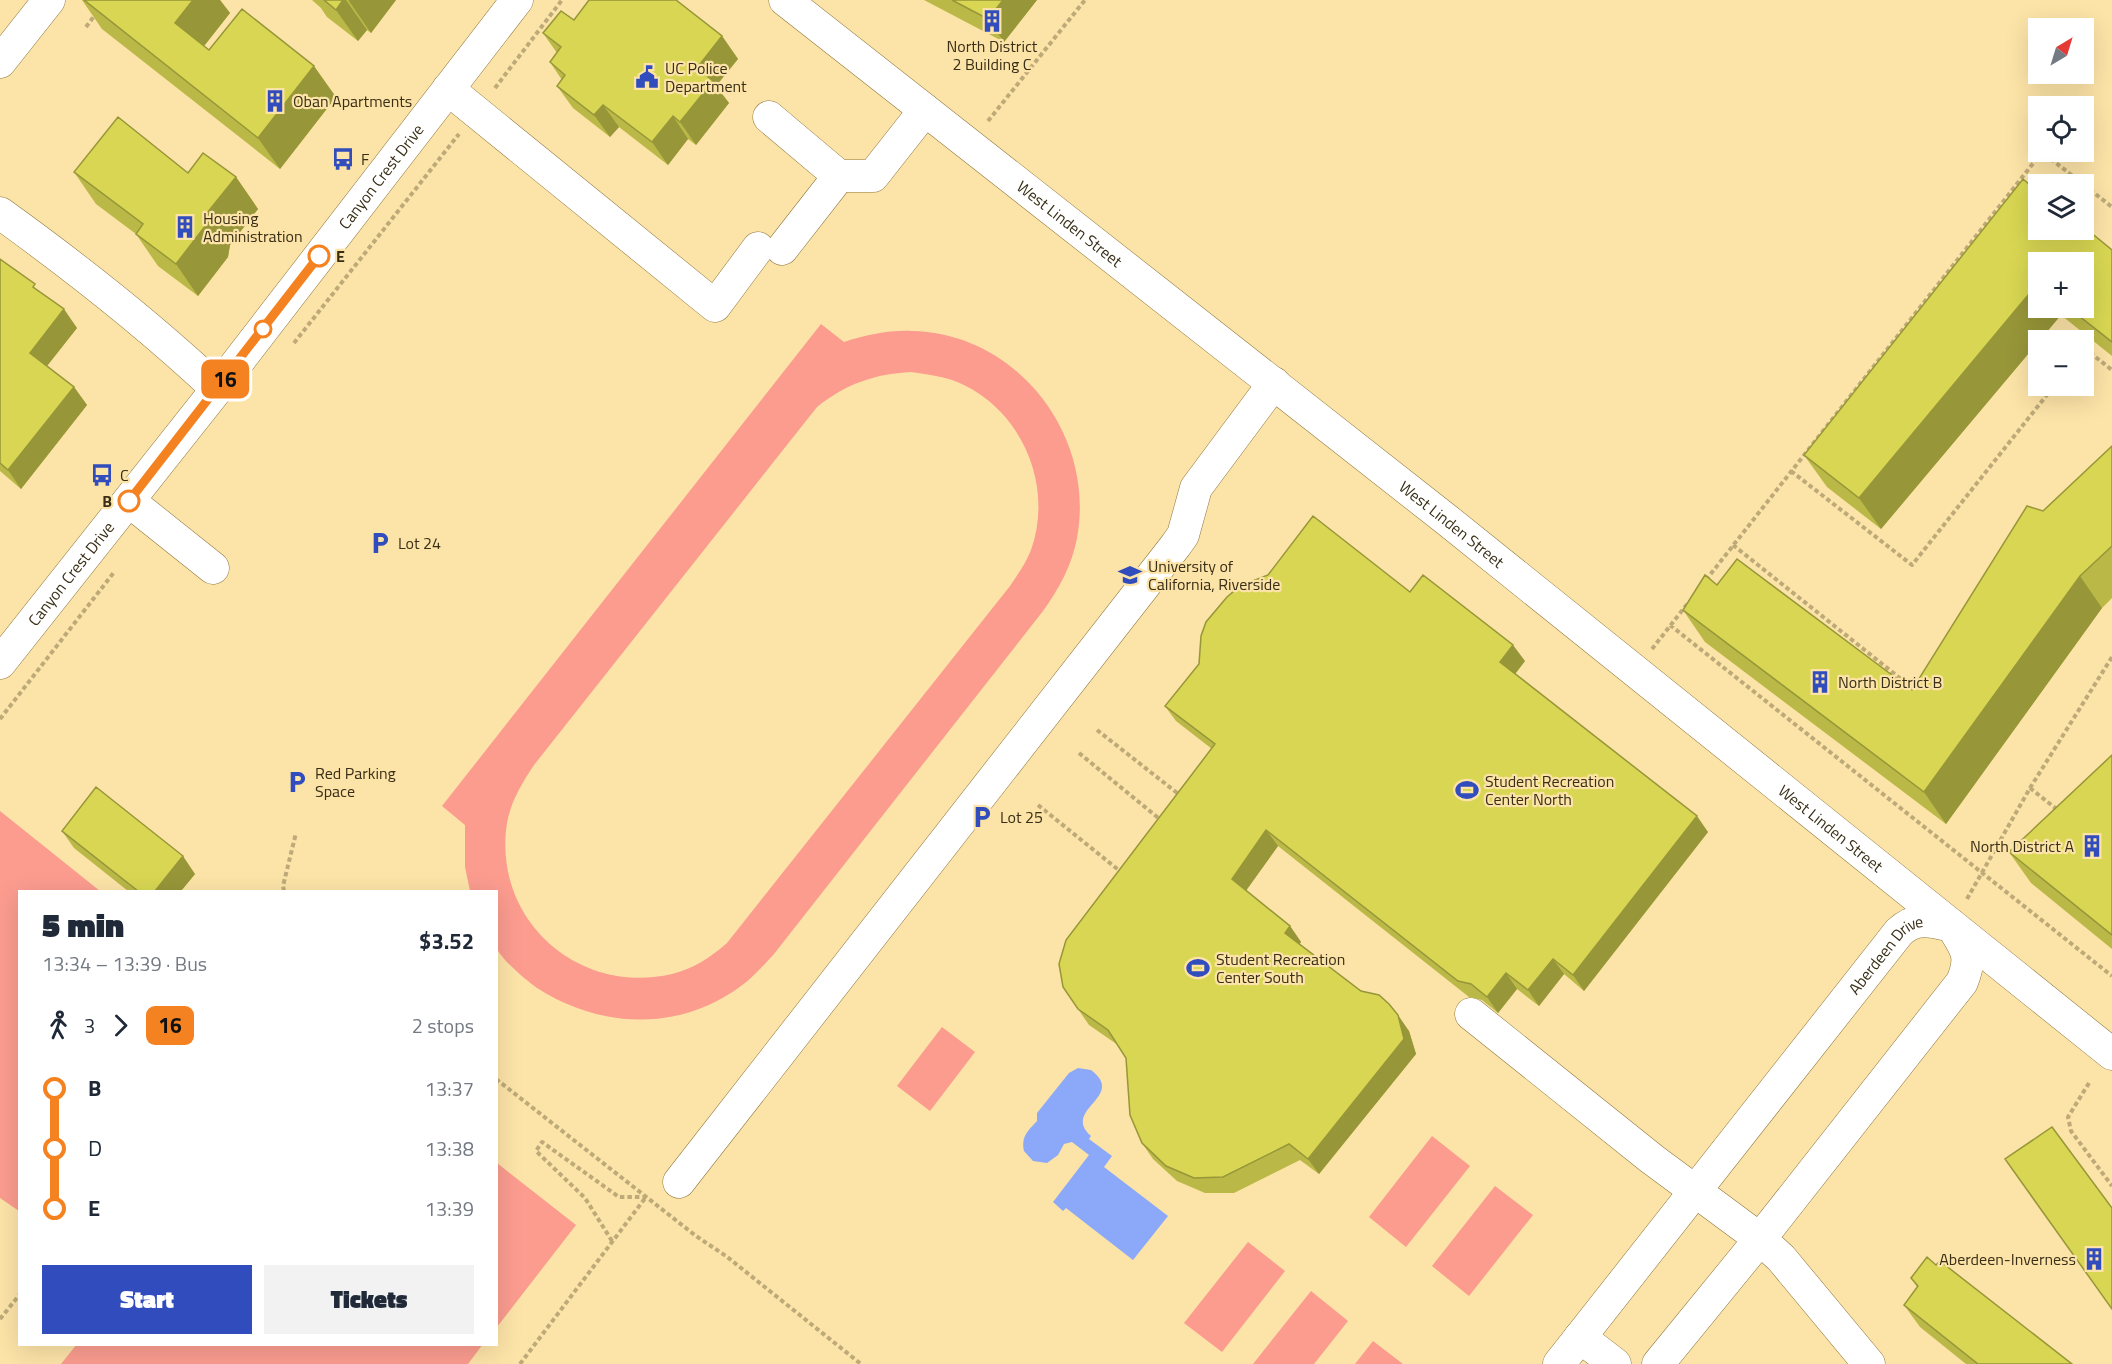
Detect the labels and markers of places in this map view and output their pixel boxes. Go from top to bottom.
building icon: North District 2 Building C [979,8,1005,34]
place label: North District 2 Building C [947,34,1038,76]
place label: UC Police Department [665,56,747,98]
public building icon: UC Police Department [634,64,660,90]
building icon: Oban Apartments [262,88,288,114]
place label: Oban Apartments [293,89,412,113]
bus stop icon: F [330,146,356,172]
place label: F [361,147,369,171]
place label: Housing Administration [203,206,303,248]
building icon: Housing Administration [172,214,198,240]
place label: E [336,244,345,268]
marker: E [308,245,330,267]
unlabelled marker [254,320,272,338]
bus stop icon: C [89,462,115,488]
place label: C [120,463,129,487]
place label: B [102,489,112,513]
marker: B [118,490,140,512]
parking icon: Lot 24 [367,530,393,556]
place label: Lot 24 [398,531,441,555]
place label: University of California, Riverside [1148,554,1280,596]
school or university icon: University of California, Riverside [1117,562,1143,588]
building icon: North District B [1807,669,1833,695]
place label: North District B [1838,670,1942,694]
place label: Red Parking Space [315,761,396,803]
parking icon: Red Parking Space [284,769,310,795]
place label: Student Recreation Center North [1485,769,1614,811]
sports icon: Student Recreation Center North [1454,777,1480,803]
parking icon: Lot 25 [969,804,995,830]
place label: Lot 25 [1000,805,1043,829]
building icon: North District A [2079,833,2105,859]
place label: North District A [1970,834,2074,858]
place label: Student Recreation Center South [1216,947,1345,989]
sports icon: Student Recreation Center South [1185,955,1211,981]
building icon: Aberdeen-Inverness [2081,1246,2107,1272]
place label: Aberdeen-Inverness [1939,1247,2076,1271]

